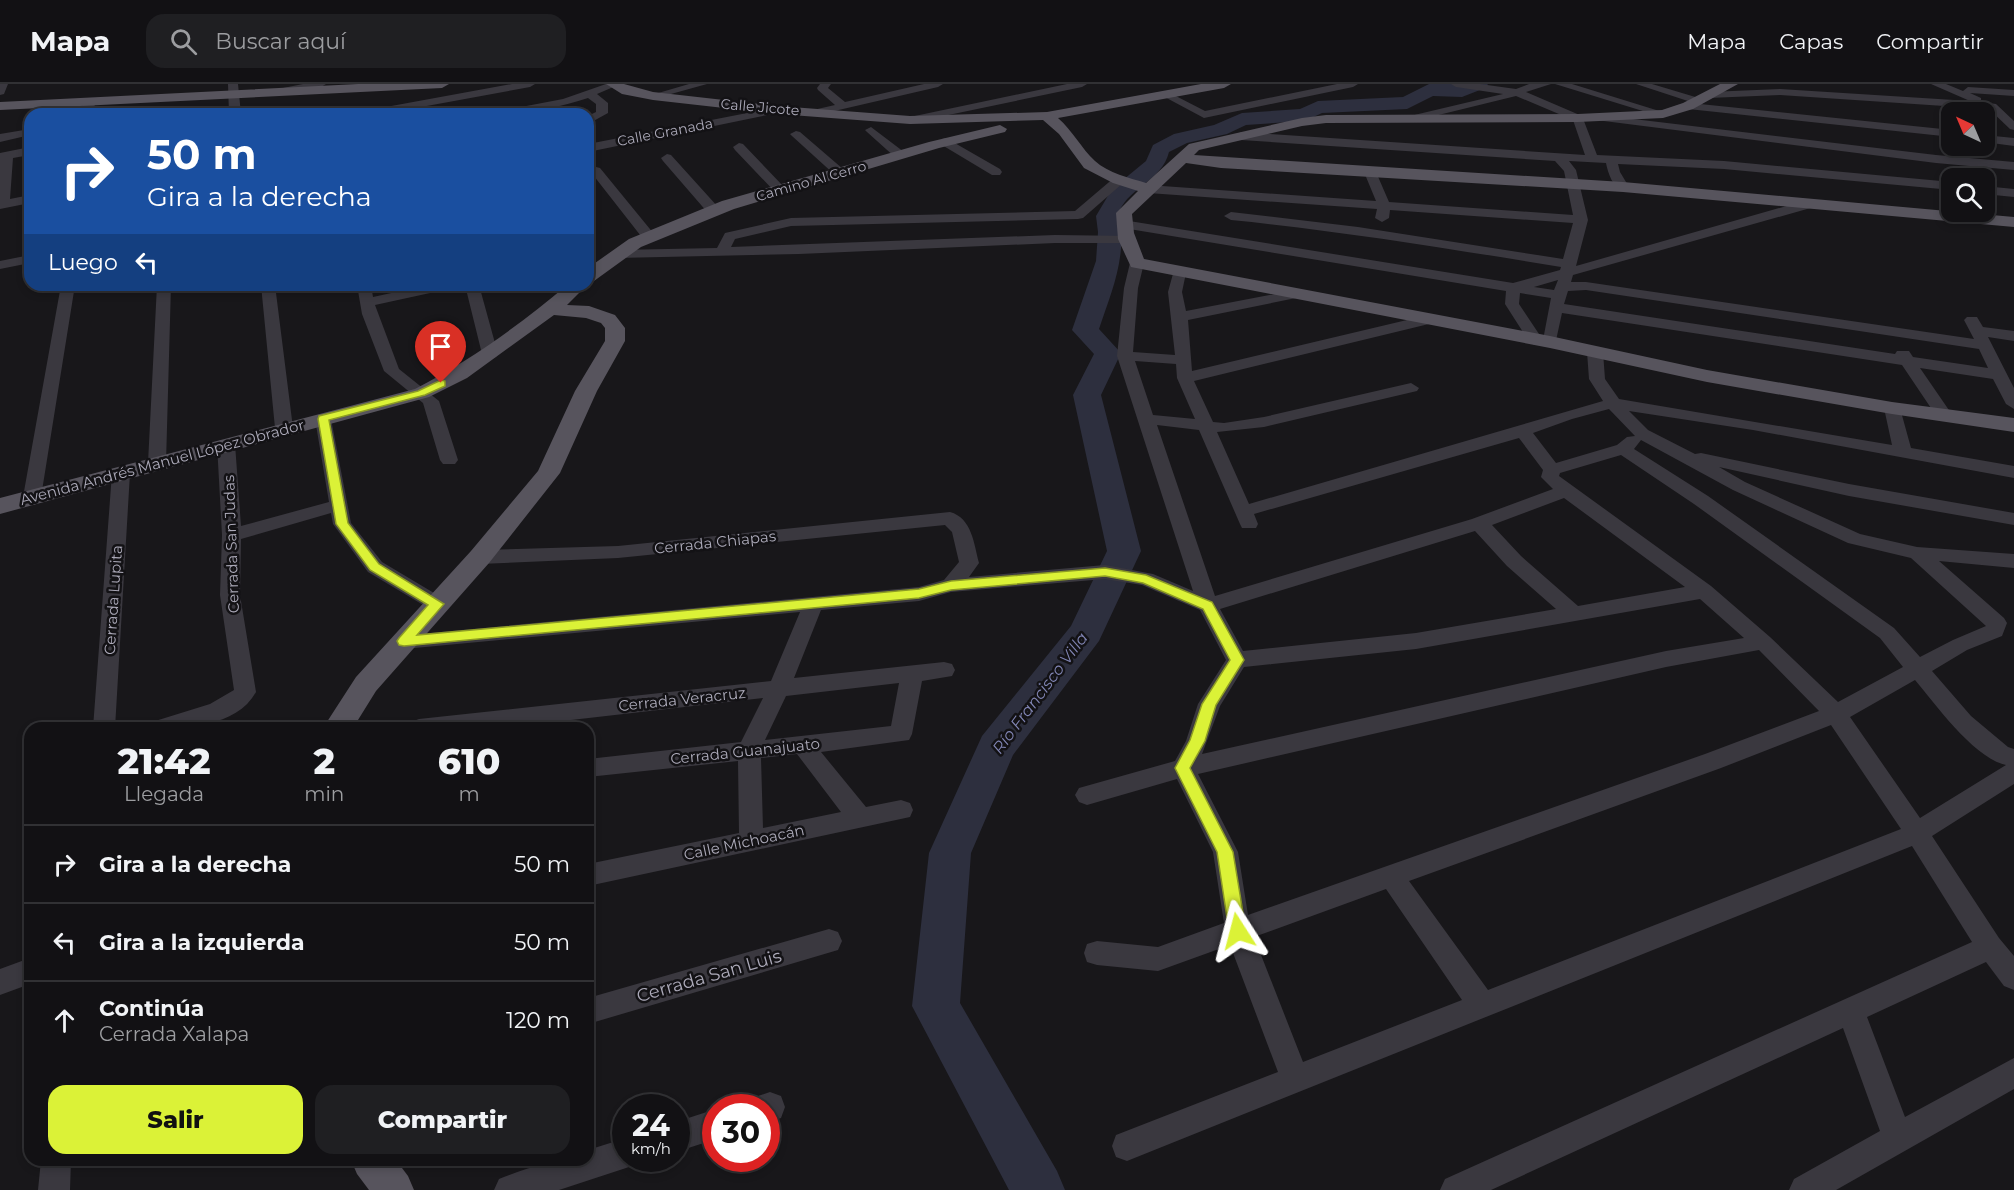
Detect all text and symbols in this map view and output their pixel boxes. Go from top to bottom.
search box [146,14,566,68]
text: Mapa [30,24,110,58]
icon: search [167,25,200,58]
text: Buscar aquí [215,28,346,55]
text: Mapa [1687,29,1746,54]
text: Capas [1779,29,1843,54]
text: Compartir [1876,29,1984,54]
street label: Calle Jicote [720,95,800,119]
north arrow [1941,102,1995,156]
map controls [1941,102,1995,222]
street label: Calle Granada [616,114,714,150]
text: 50 m [147,128,256,180]
icon: right [48,132,126,210]
street label: Camino Al Cerro [754,157,868,205]
button: search [1941,168,1995,222]
text: Gira a la derecha [147,180,372,213]
icon: left [130,246,163,279]
text: Luego [48,249,118,276]
pin [415,321,466,383]
icon: arrive [424,330,457,363]
street label: Avenida Andrés Manuel López Obrador [18,415,306,509]
street label: Cerrada San Judas [219,474,243,614]
street label: Cerrada Chiapas [653,526,777,558]
street label: Cerrada Lupita [100,544,126,656]
water label: Río Francisco Villa [988,629,1092,757]
street label: Cerrada Veracruz [618,683,747,715]
street label: Cerrada Guanajuato [669,734,821,768]
text: 21:42 [118,739,211,783]
text: 2 [313,739,335,783]
text: 610 [438,739,500,783]
text: Llegada [124,782,204,806]
text: min [304,782,344,806]
text: m [459,782,480,806]
street label: Calle Michoacán [682,820,806,864]
icon: right [48,848,81,881]
text: Gira a la derecha [99,851,291,878]
text: 50 m [514,851,570,878]
position arrow [1206,899,1270,963]
icon: left [48,926,81,959]
text: Gira a la izquierda [99,929,305,956]
text: 50 m [514,929,570,956]
street label: Cerrada San Luis [634,945,784,1007]
text: Continúa [99,995,204,1022]
icon: ahead [48,1004,81,1037]
text: 120 m [506,1007,570,1034]
text: Cerrada Xalapa [99,1022,249,1046]
button: Salir [48,1085,303,1154]
button: Compartir [315,1085,570,1154]
speed limit sign: 30 [702,1094,780,1172]
text: 24 [632,1107,670,1144]
text: km/h [631,1139,671,1158]

